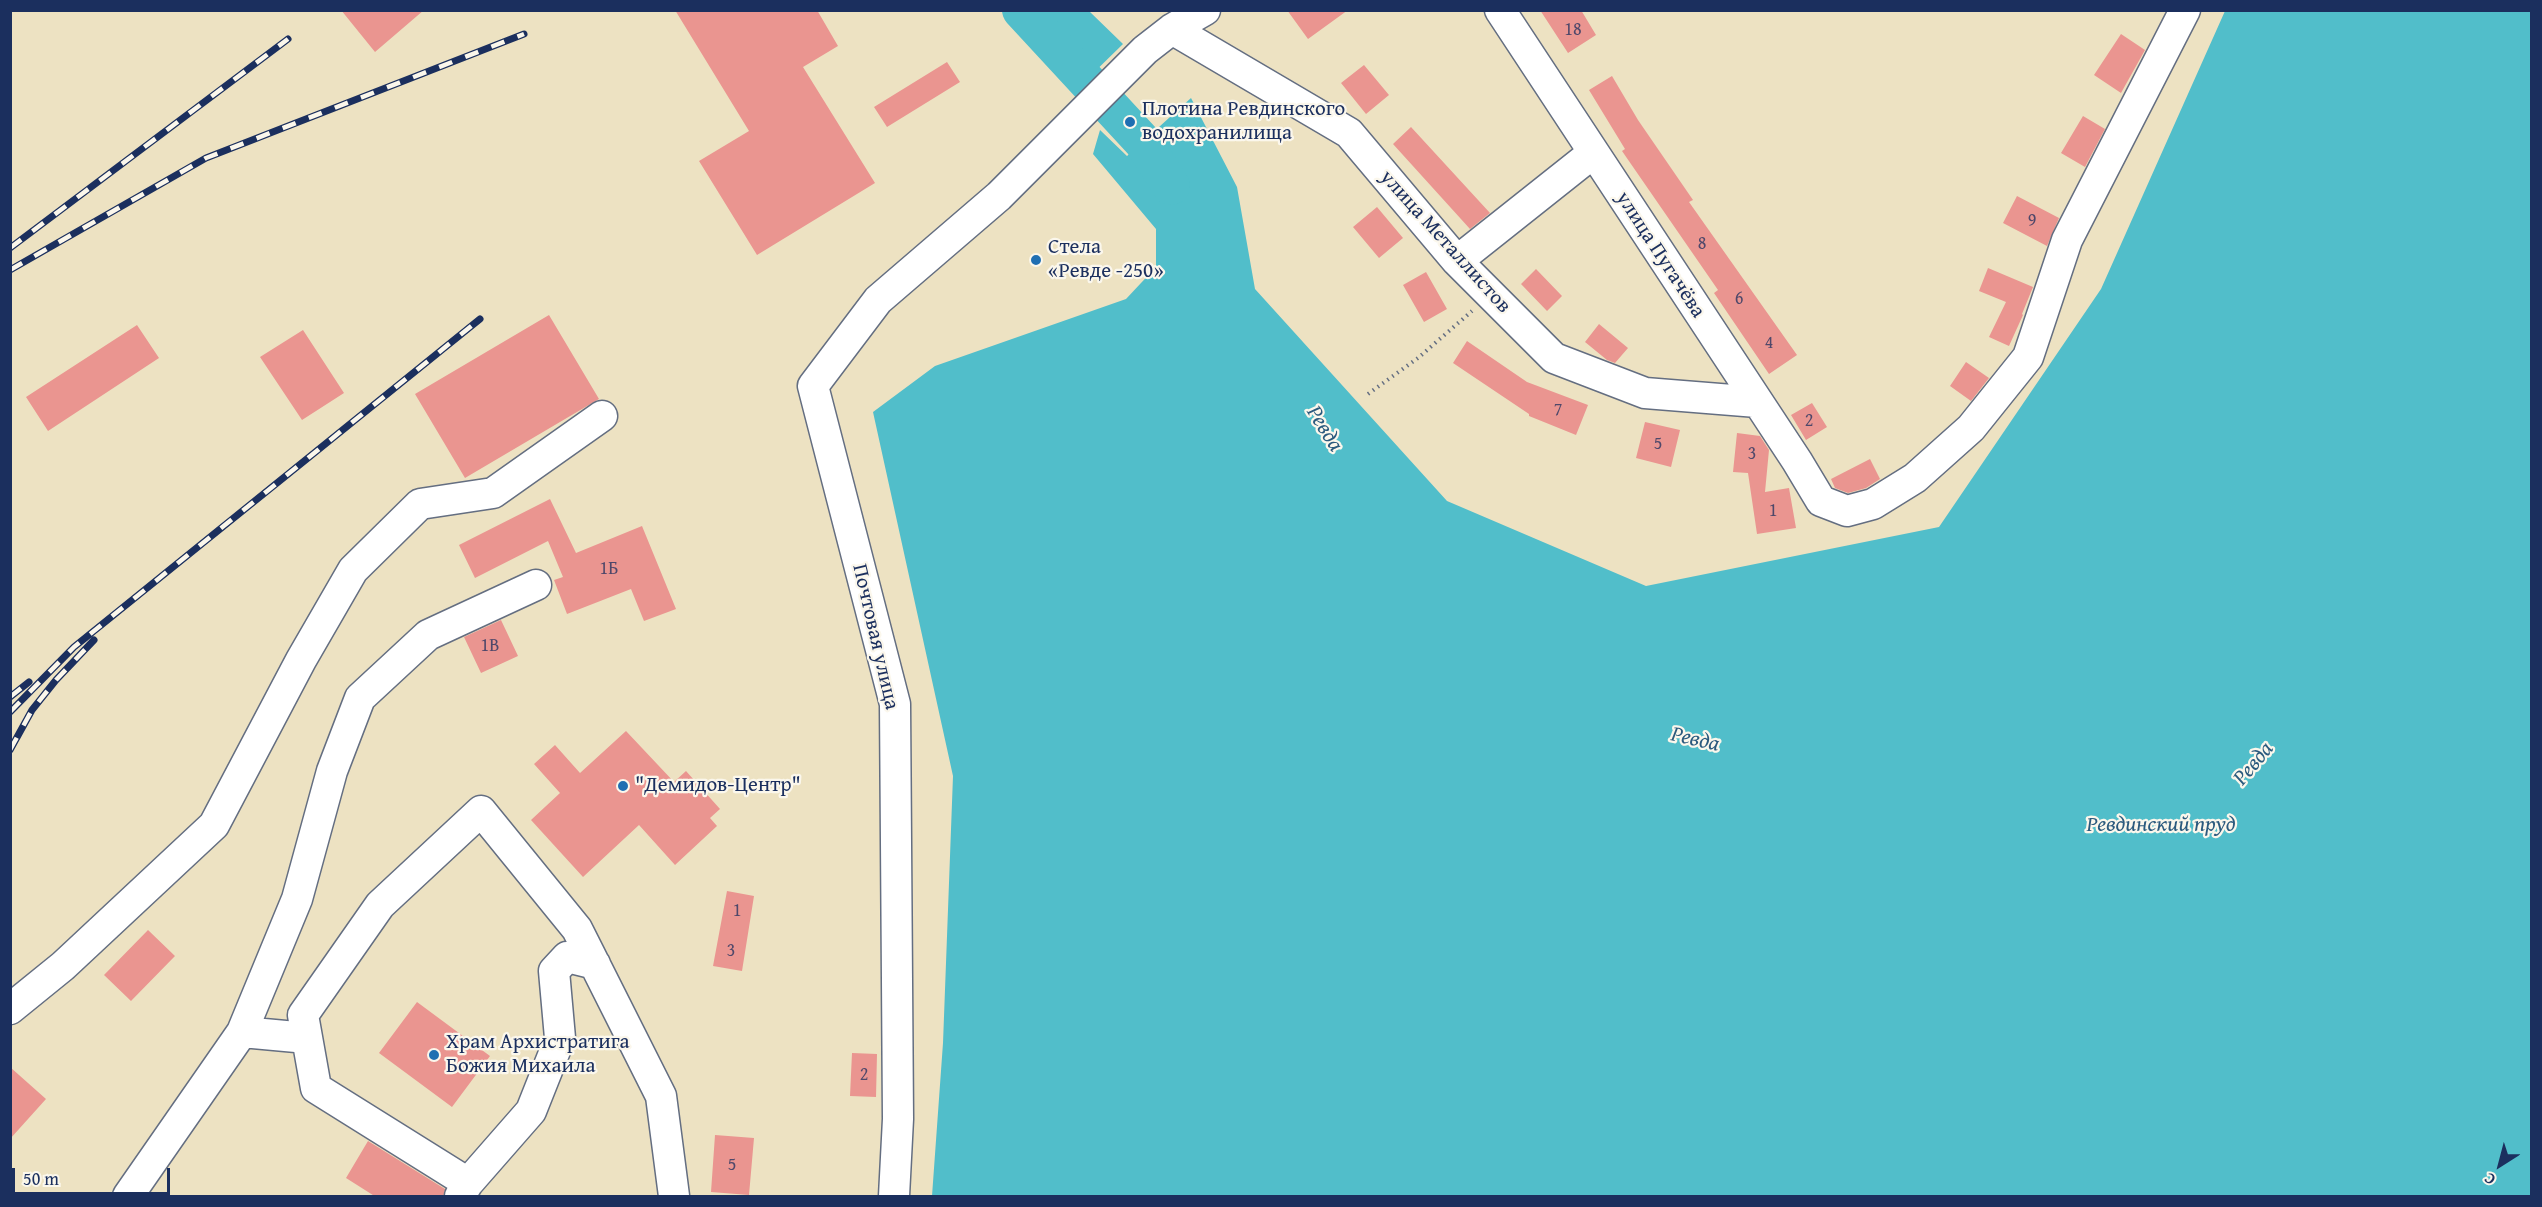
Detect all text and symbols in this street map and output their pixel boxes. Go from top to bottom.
house number: 18 [1564,19,1582,41]
place label: Плотина Ревдинского водохранилища [1142,97,1345,147]
marker: Плотина Ревдинского водохранилища [1123,115,1137,129]
street label: улица Металлистов [1374,165,1516,319]
street label: улица Пугачёва [1610,187,1710,323]
house number: 9 [2028,210,2036,232]
house number: 8 [1698,233,1706,255]
place label: Стела «Ревде -250» [1048,235,1164,285]
marker: Стела «Ревде -250» [1029,253,1043,267]
house number: 6 [1735,288,1743,310]
house number: 4 [1765,332,1773,354]
house number: 7 [1554,399,1562,421]
water label: Ревда [1300,401,1348,457]
house number: 2 [1805,410,1813,432]
house number: 5 [1654,433,1662,455]
house number: 3 [1748,443,1756,465]
house number: 1 [1769,500,1777,522]
house number: 1Б [600,558,618,580]
street label: Почтовая улица [846,562,904,712]
house number: 1В [481,635,499,657]
water label: Ревда [1668,722,1722,758]
water label: Ревда [2228,737,2280,791]
place label: "Демидов-Центр" [635,773,801,799]
marker: "Демидов-Центр" [616,779,630,793]
water label: Ревдинский пруд [2087,812,2235,838]
house number: 1 [733,900,741,922]
house number: 3 [727,940,735,962]
place label: Храм Архистратига Божия Михаила [446,1030,630,1080]
marker: Храм Архистратига Божия Михаила [427,1048,441,1062]
house number: 2 [860,1064,868,1086]
north arrow [2470,1135,2530,1195]
house number: 5 [728,1154,736,1176]
scale bar [15,1156,172,1194]
text: 50 m [23,1165,59,1192]
text: С [2479,1167,2500,1192]

